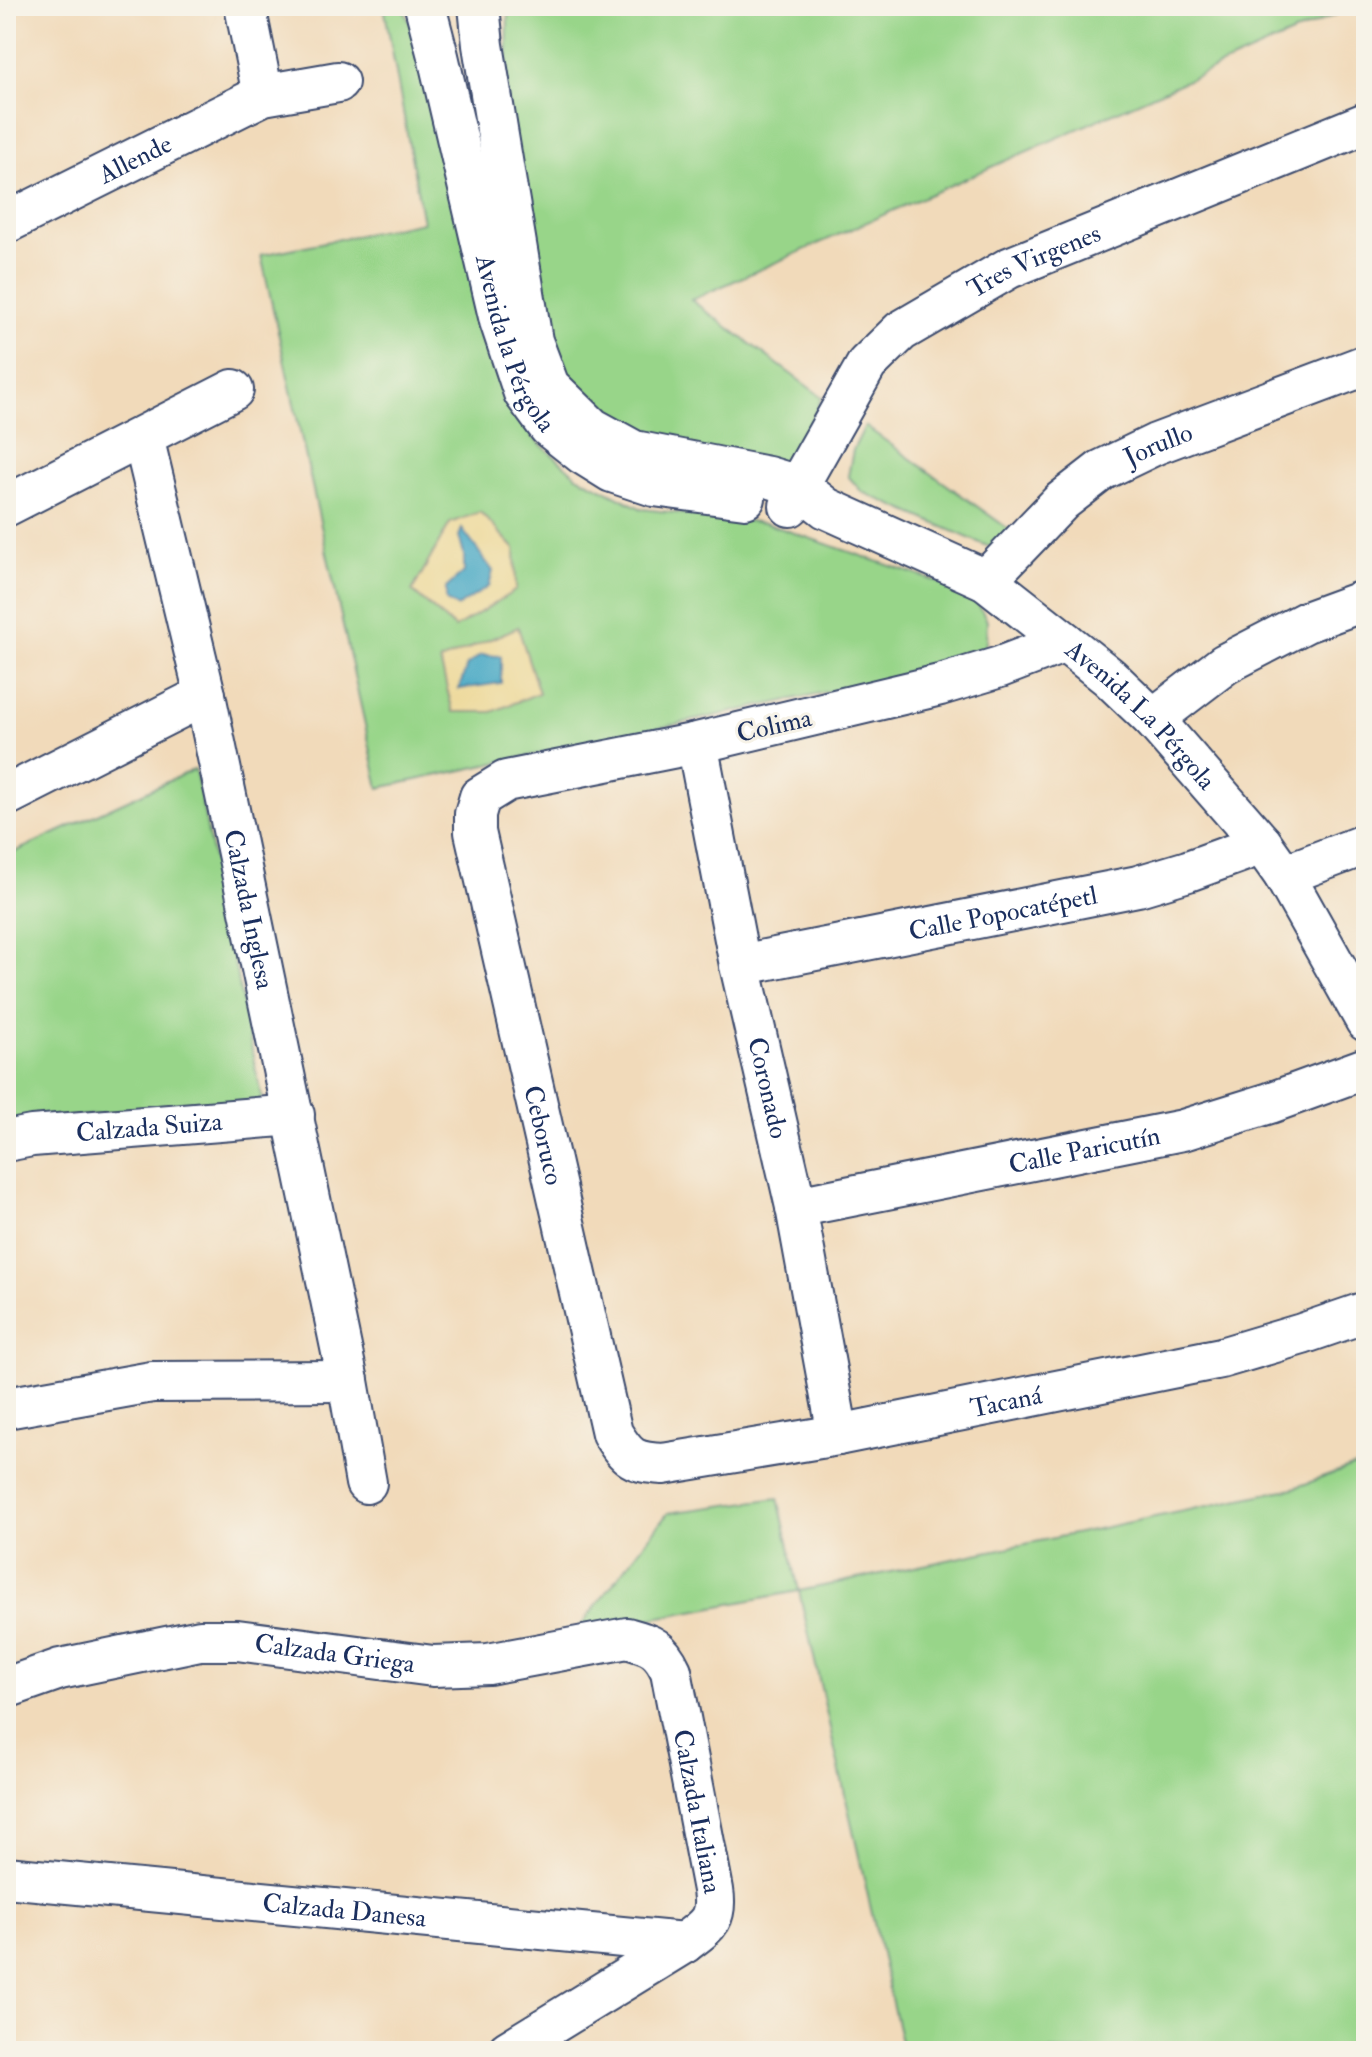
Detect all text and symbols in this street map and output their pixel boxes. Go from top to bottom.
street label: Allende [93,128,177,192]
street label: Tres Virgenes [962,217,1106,306]
street label: Avenida la Pérgola [468,251,562,439]
street label: Jorullo [1118,417,1197,474]
street label: Avenida La Pérgola [1058,633,1222,797]
street label: Colima [734,702,815,750]
street label: Calzada Inglesa [216,827,281,992]
street label: Calle Popocatépetl [906,879,1100,948]
street label: Coronado [740,1034,795,1142]
street label: Ceboruco [516,1082,570,1188]
street label: Calzada Suiza [75,1106,224,1149]
street label: Calle Paricutín [1006,1120,1163,1181]
street label: Tacaná [968,1379,1045,1425]
street label: Calzada Griega [253,1628,417,1680]
street label: Calzada Italiana [666,1727,728,1896]
street label: Calzada Danesa [261,1887,428,1935]

